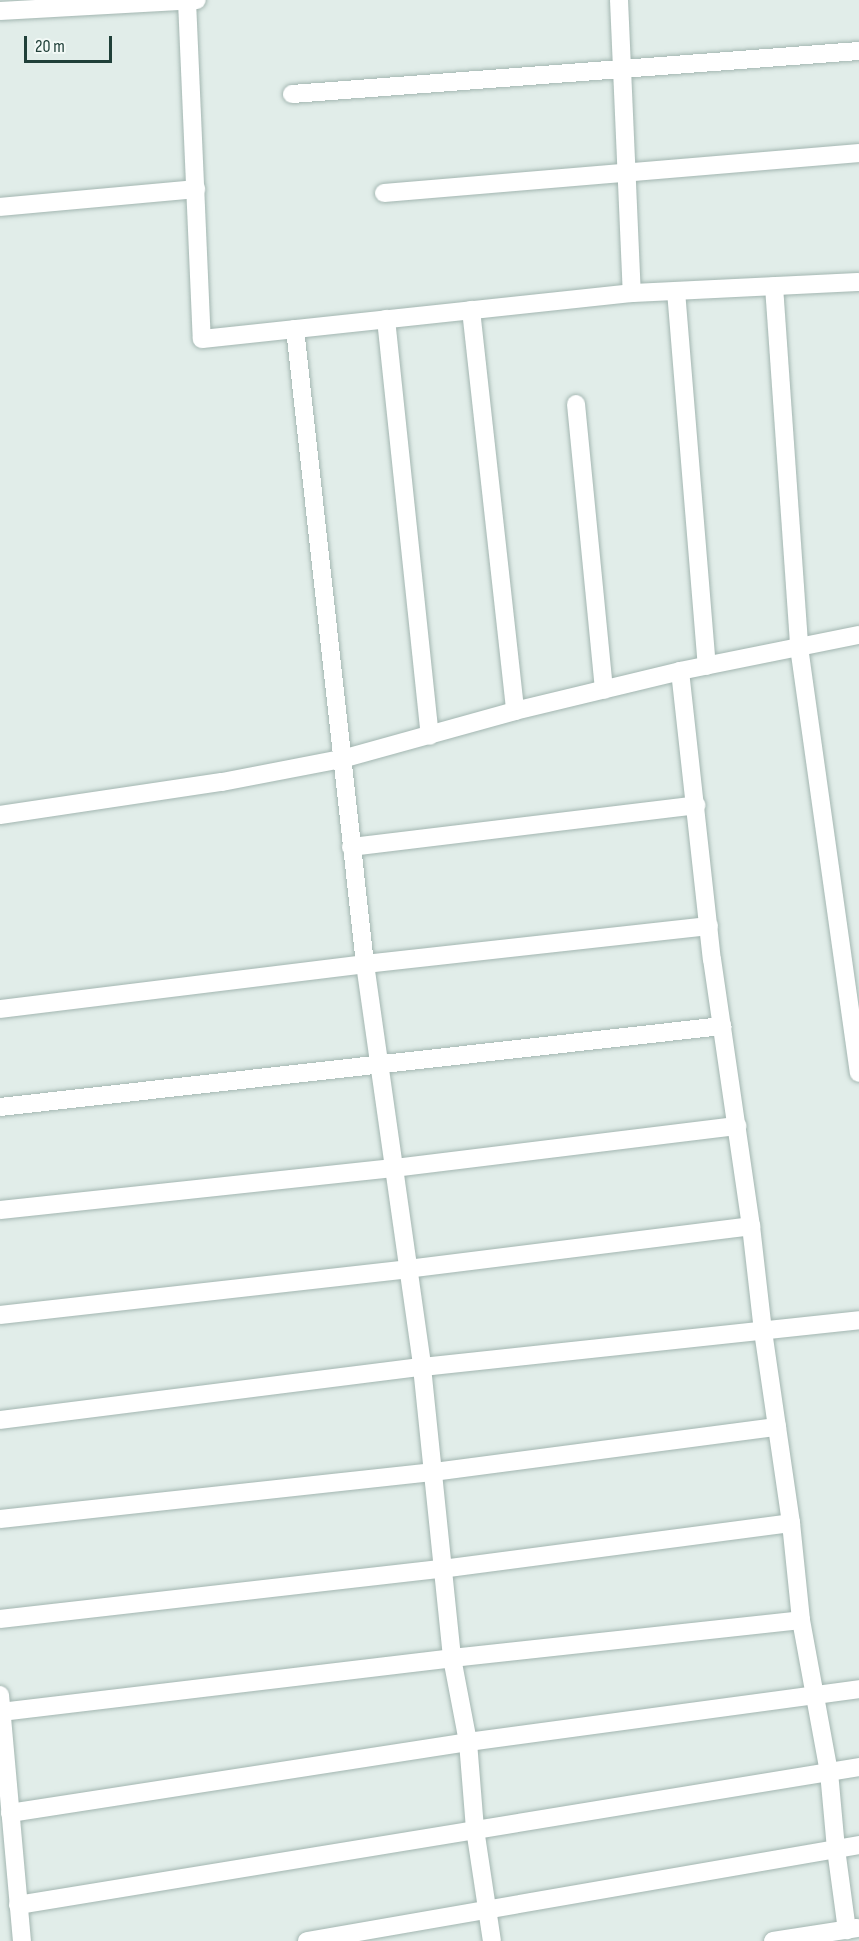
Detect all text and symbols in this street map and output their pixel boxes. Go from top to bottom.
scale bar [27,24,116,62]
text: 20 m [35,36,65,57]

